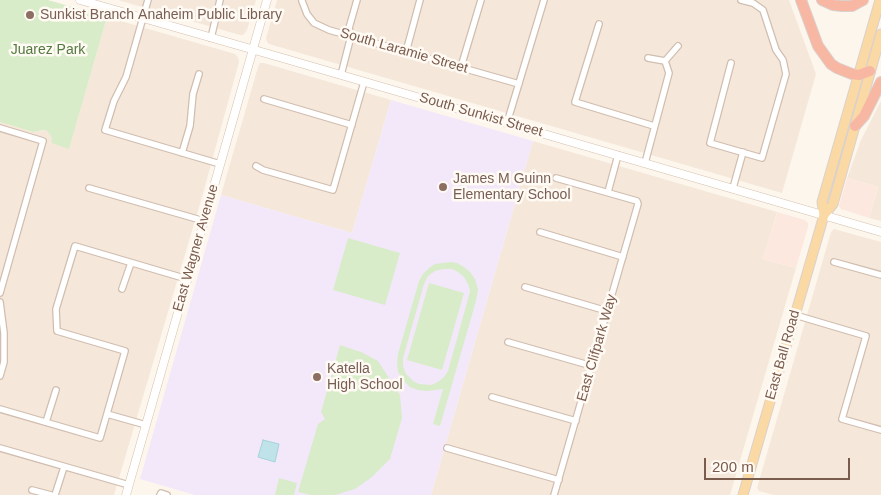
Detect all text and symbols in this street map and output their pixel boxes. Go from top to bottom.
place label: Sunkist Branch Anaheim Public Library [40,7,282,23]
marker: Sunkist Branch Anaheim Public Library [24,9,36,21]
street label: South Laramie Street [338,25,470,77]
park label: Juarez Park [11,42,85,58]
street label: South Sunkist Street [417,89,545,141]
place label: James M Guinn Elementary School [453,171,571,203]
marker: James M Guinn Elementary School [437,181,449,193]
street label: East Wagner Avenue [170,182,222,314]
street label: East Clifpark Way [574,292,620,404]
street label: East Ball Road [762,308,804,402]
place label: Katella High School [327,361,402,394]
marker: Katella High School [311,371,323,383]
scale bar [706,448,852,480]
text: 200 m [712,458,754,475]

